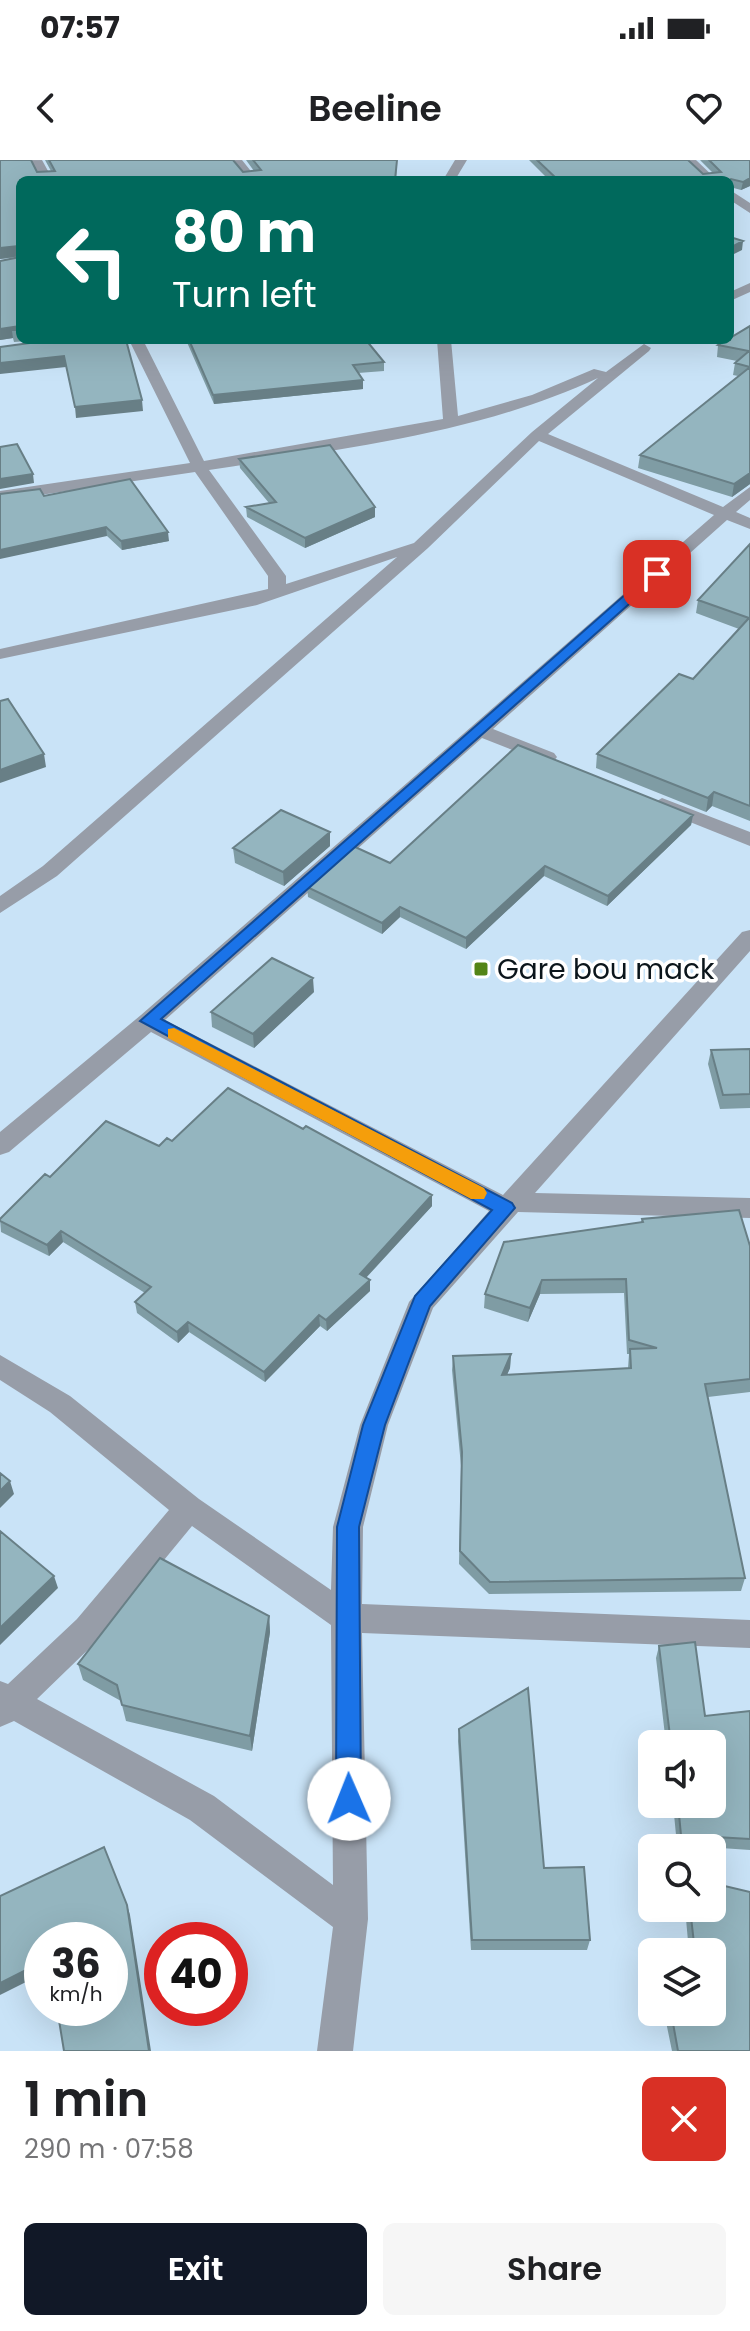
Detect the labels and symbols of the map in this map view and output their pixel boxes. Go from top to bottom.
pin [623,540,691,608]
place label: Gare bou mack [497,950,715,989]
marker: Gare bou mack [472,960,490,978]
position arrow [307,1757,391,1841]
speed limit sign: 40 [144,1922,248,2026]

